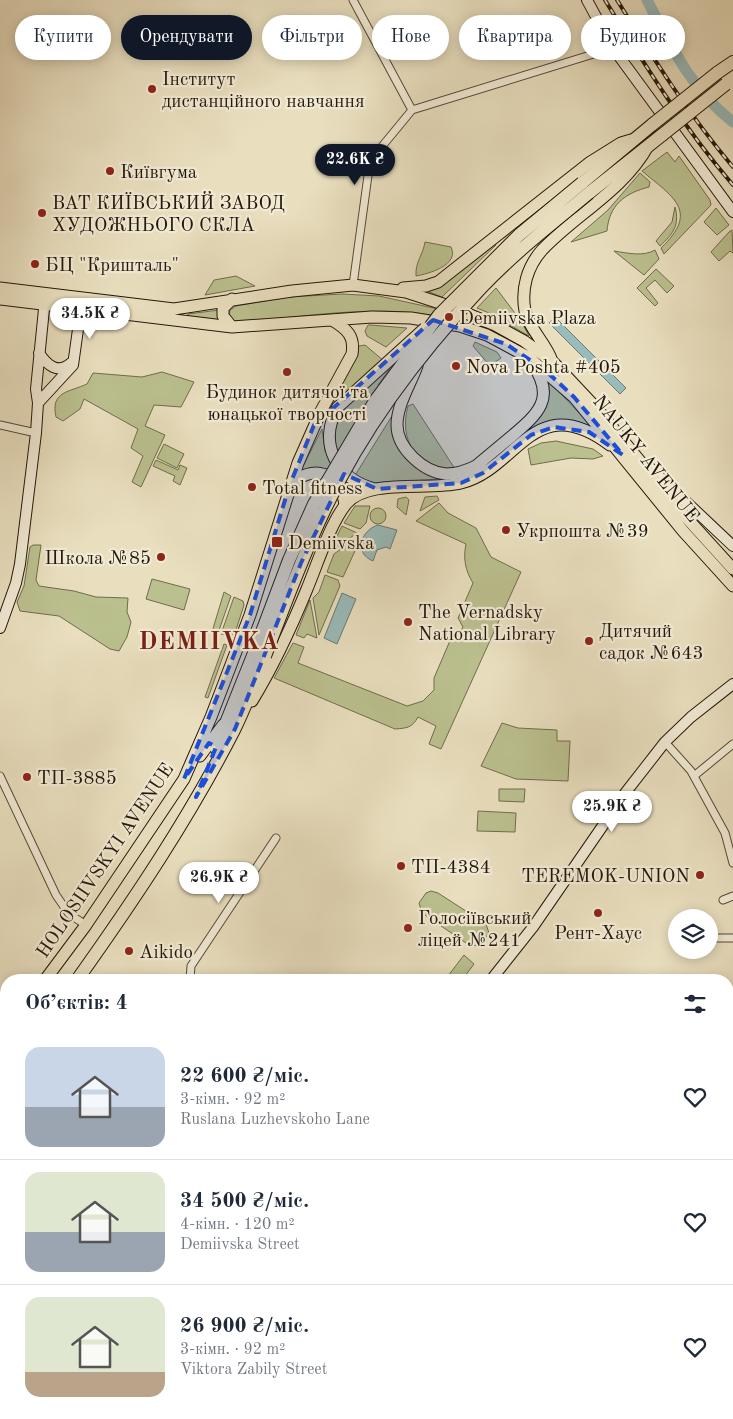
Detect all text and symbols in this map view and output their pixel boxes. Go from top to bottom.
chip: Купити [15,15,111,60]
chip: Орендувати [121,15,252,60]
chip: Фільтри [262,15,362,60]
chip: Нове [372,15,449,60]
chip: Квартира [459,15,571,60]
chip: Будинок [581,15,685,60]
place label: Інститут дистанційного навчання [162,71,365,112]
marker: Інститут дистанційного навчання [146,83,158,95]
pin: 22.6K ₴ [309,144,401,186]
text: 22.6K ₴ [326,152,384,168]
place label: Київгума [120,164,198,183]
marker: Київгума [104,165,116,177]
place label: ВАТ КИЇВСЬКИЙ ЗАВОД ХУДОЖНЬОГО СКЛА [52,191,285,236]
marker: ВАТ КИЇВСЬКИЙ ЗАВОД ХУДОЖНЬОГО СКЛА [36,207,48,219]
place label: БЦ "Кришталь" [45,257,179,276]
marker: БЦ "Кришталь" [29,258,41,270]
pin: 34.5K ₴ [44,298,136,340]
text: 34.5K ₴ [61,306,119,322]
place label: Demiivska Plaza [459,310,597,329]
marker: Demiivska Plaza [443,311,455,323]
place label: Nova Poshta #405 [466,359,621,378]
marker: Nova Poshta #405 [450,360,462,372]
marker: Будинок дитячої та юнацької творчості [281,366,293,378]
place label: Будинок дитячої та юнацької творчості [205,384,369,425]
street label: NAUKY AVENUE [588,393,702,527]
place label: Total fitness [262,480,362,499]
marker: Total fitness [246,481,258,493]
place label: Укрпошта №39 [516,523,649,542]
marker: Укрпошта №39 [500,524,512,536]
marker: Demiivska [270,535,284,549]
place label: Demiivska [288,535,375,554]
place label: Школа №85 [44,550,151,569]
marker: Школа №85 [155,551,167,563]
place label: The Vernadsky National Library [418,604,556,645]
marker: The Vernadsky National Library [402,616,414,628]
place label: Дитячий садок №643 [599,623,704,664]
district label: DEMIIVKA [138,631,280,655]
marker: Дитячий садок №643 [583,635,595,647]
street label: HOLOSIIVSKYI AVENUE [34,761,178,962]
place label: ТП-3885 [37,770,117,789]
marker: ТП-3885 [21,771,33,783]
pin: 25.9K ₴ [566,790,658,833]
text: 25.9K ₴ [583,799,641,815]
place label: ТП-4384 [411,859,491,878]
marker: ТП-4384 [395,860,407,872]
pin: 26.9K ₴ [173,862,265,904]
place label: TEREMOK-UNION [521,868,690,887]
marker: TEREMOK-UNION [694,869,706,881]
text: 26.9K ₴ [190,870,248,886]
marker: Рент-Хаус [592,907,604,919]
map controls [668,909,718,959]
button: layers [668,909,718,959]
place label: Голосіївський ліцей №241 [418,910,531,951]
marker: Голосіївський ліцей №241 [402,922,414,934]
place label: Рент-Хаус [554,925,642,944]
place label: Aikido [139,944,193,963]
marker: Aikido [123,945,135,957]
icon: filters [681,990,709,1018]
text: Об’єктів: 4 [25,993,128,1014]
text: 22 600 ₴/міс. [180,1066,309,1087]
icon: home [65,1067,125,1127]
icon: heart [681,1083,709,1111]
text: 3-кімн. · 92 m² [180,1092,285,1108]
text: Ruslana Luzhevskoho Lane [180,1112,370,1128]
text: 34 500 ₴/міс. [180,1191,309,1212]
icon: home [65,1192,125,1252]
icon: heart [681,1208,709,1236]
text: 4-кімн. · 120 m² [180,1217,295,1233]
text: Demiivska Street [180,1237,300,1253]
text: 26 900 ₴/міс. [180,1316,309,1337]
icon: home [65,1317,125,1377]
icon: heart [681,1333,709,1361]
text: 3-кімн. · 92 m² [180,1342,285,1358]
text: Viktora Zabily Street [180,1362,327,1378]

